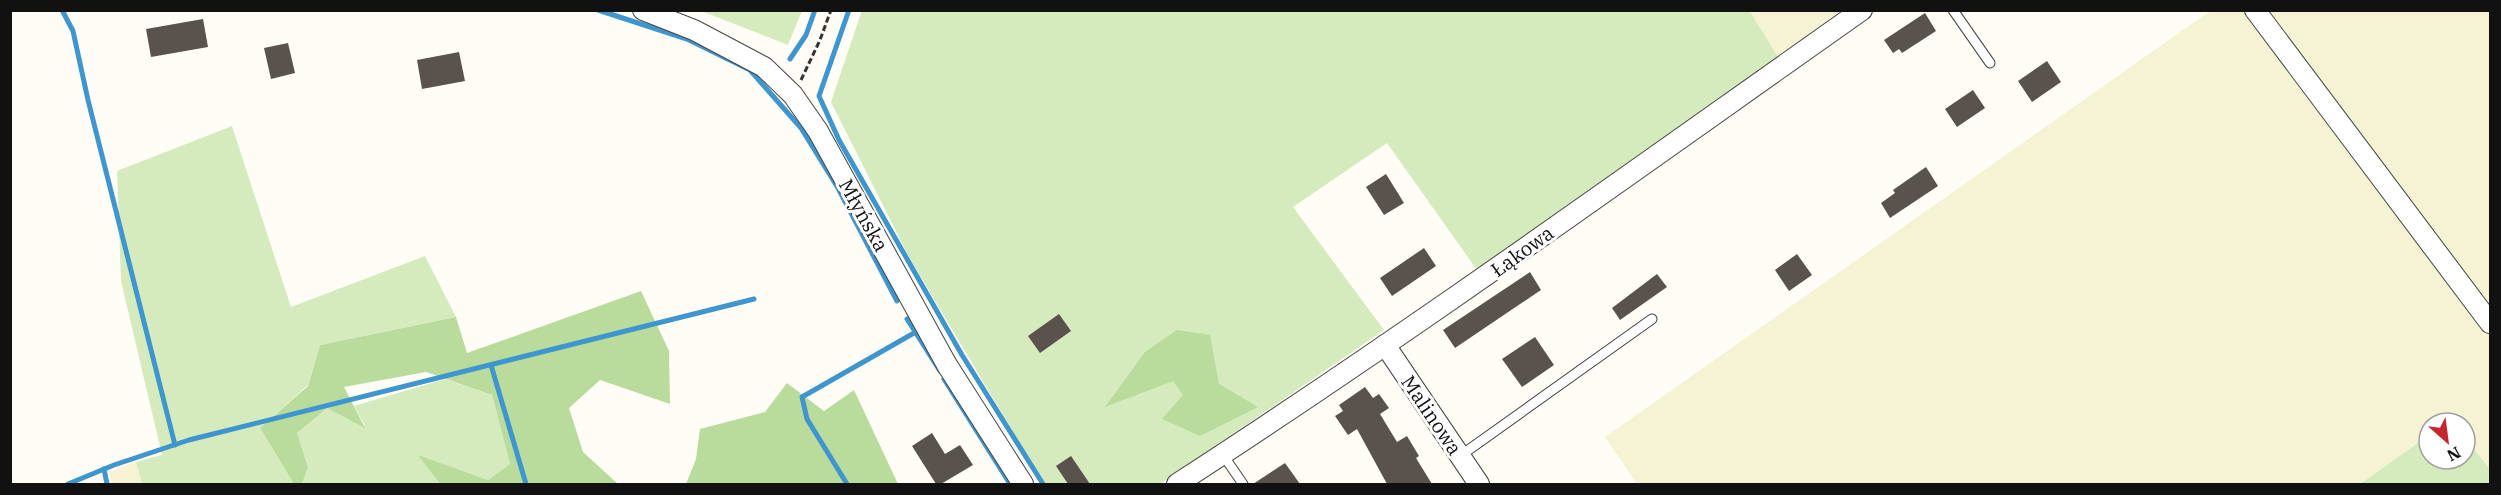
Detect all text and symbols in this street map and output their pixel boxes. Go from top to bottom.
street label: Młyńska [833,174,895,256]
street label: Łąkowa [1485,219,1559,283]
street label: Malinowa [1395,370,1469,460]
north arrow [2417,411,2477,471]
text: N [2444,442,2464,466]

